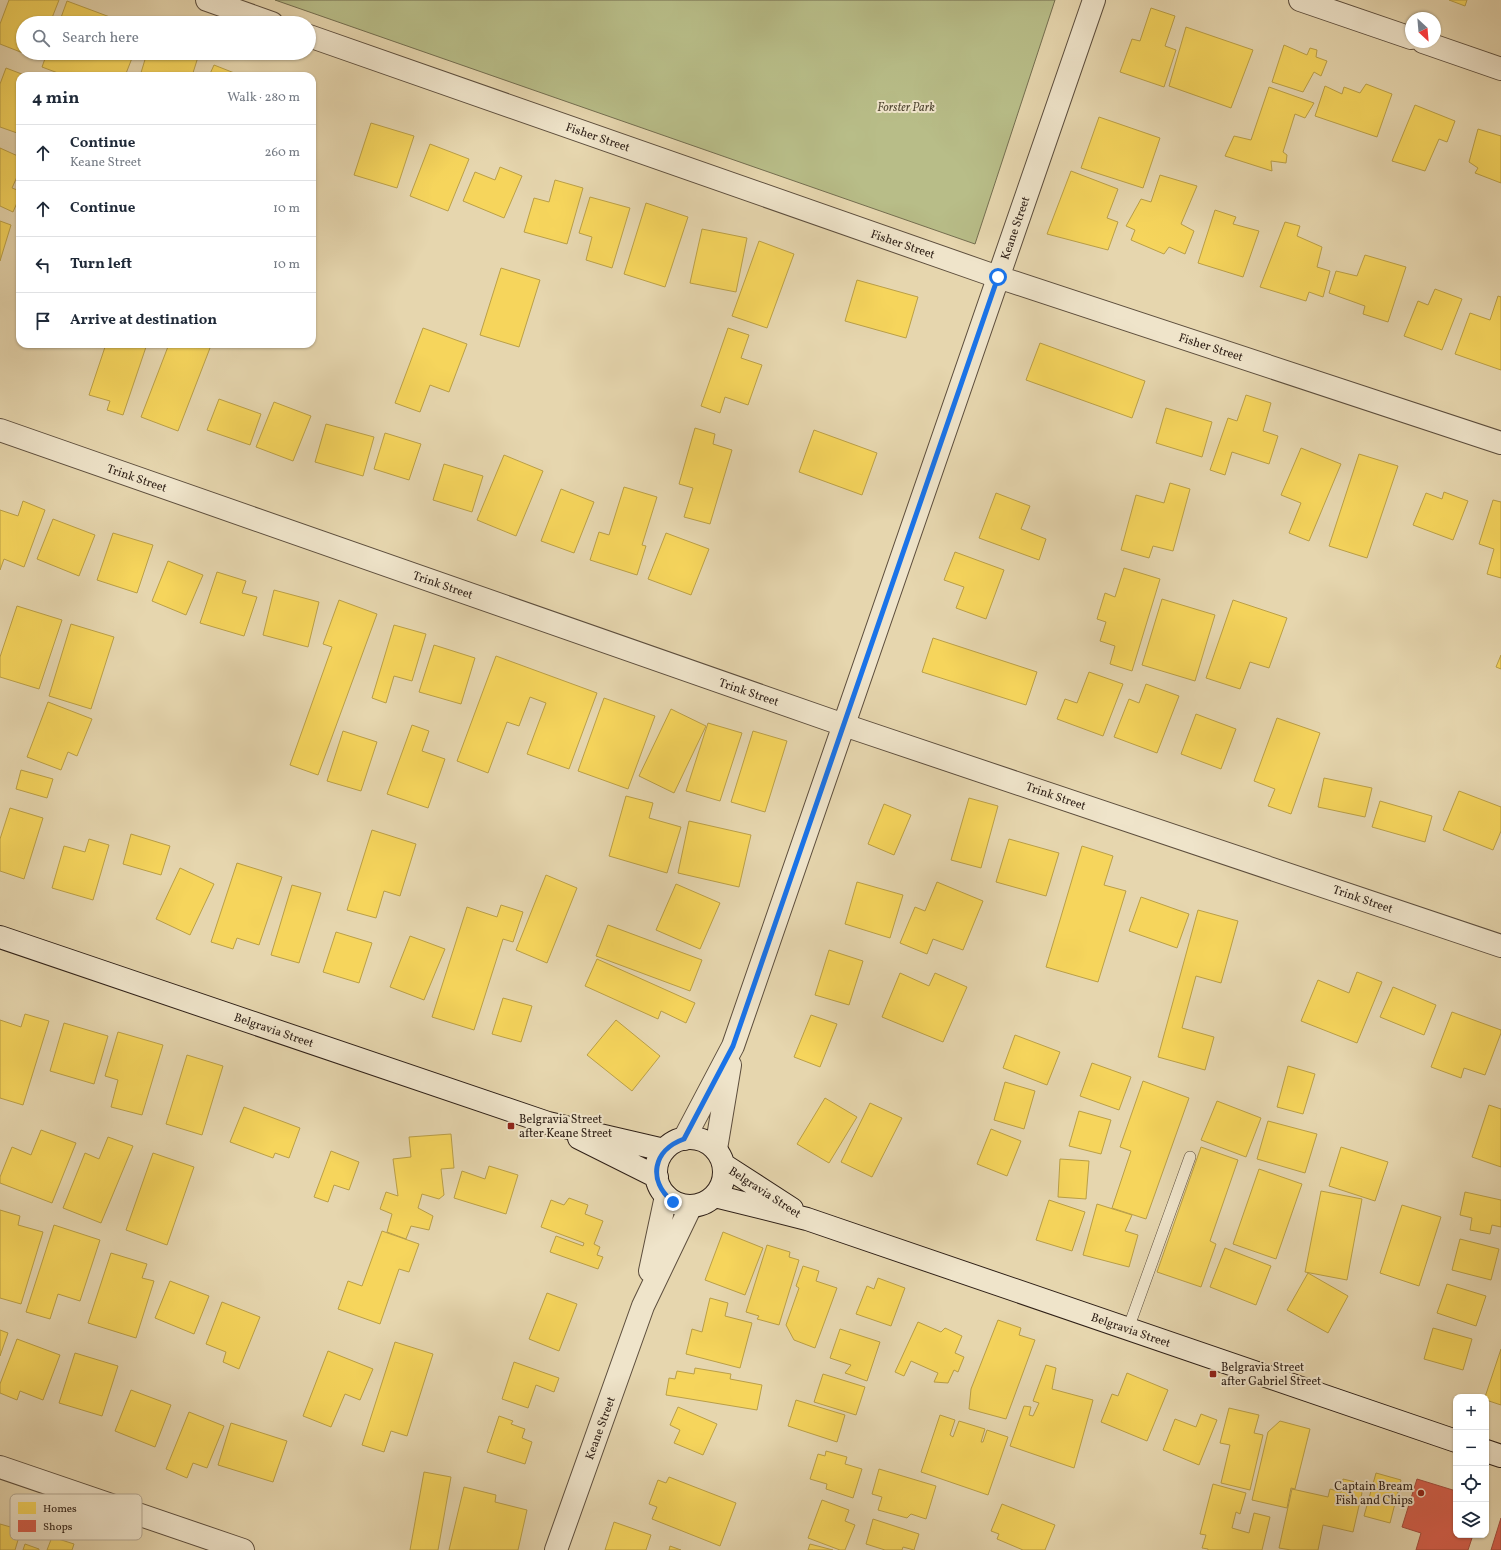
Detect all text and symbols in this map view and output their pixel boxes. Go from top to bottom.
north arrow [1405,12,1441,48]
search box [16,16,316,60]
icon: search [30,27,52,49]
text: Search here [62,28,139,49]
text: 4 min [32,87,79,110]
text: Walk · 280 m [227,89,300,107]
park label: Forster Park [877,100,935,116]
street label: Fisher Street [563,120,632,156]
text: Continue [70,133,135,154]
icon: ahead [32,142,54,164]
text: 260 m [265,144,300,162]
text: Keane Street [70,154,142,172]
street label: Keane Street [998,195,1034,262]
icon: ahead [32,198,54,220]
text: Continue [70,198,135,219]
text: 10 m [273,200,300,218]
street label: Fisher Street [868,227,937,263]
icon: left [32,254,54,276]
text: Turn left [70,254,132,275]
text: 10 m [273,256,300,274]
route start [989,268,1007,286]
icon: arrive [32,310,54,332]
text: Arrive at destination [70,310,217,331]
street label: Fisher Street [1176,330,1245,366]
street label: Trink Street [104,461,169,497]
street label: Trink Street [410,568,475,604]
street label: Trink Street [716,675,781,711]
street label: Trink Street [1023,779,1088,815]
street label: Trink Street [1330,882,1395,918]
street label: Belgravia Street [232,1010,316,1052]
place label: Belgravia Street after Keane Street [519,1112,612,1142]
marker: Belgravia Street after Keane Street [506,1121,516,1131]
street label: Belgravia Street [725,1163,804,1222]
route end [664,1193,682,1211]
street label: Belgravia Street [1089,1310,1173,1352]
place label: Belgravia Street after Gabriel Street [1221,1360,1321,1390]
marker: Belgravia Street after Gabriel Street [1208,1369,1218,1379]
map controls [1453,1394,1489,1538]
button: + [1453,1394,1489,1430]
street label: Keane Street [582,1395,620,1462]
button: − [1453,1430,1489,1466]
button: locate [1453,1466,1489,1502]
place label: Captain Bream Fish and Chips [1334,1479,1413,1509]
marker: Captain Bream Fish and Chips [1416,1488,1426,1498]
legend [10,1494,142,1540]
text: Homes [43,1502,77,1517]
button: layers [1453,1502,1489,1538]
text: Shops [43,1520,73,1535]

